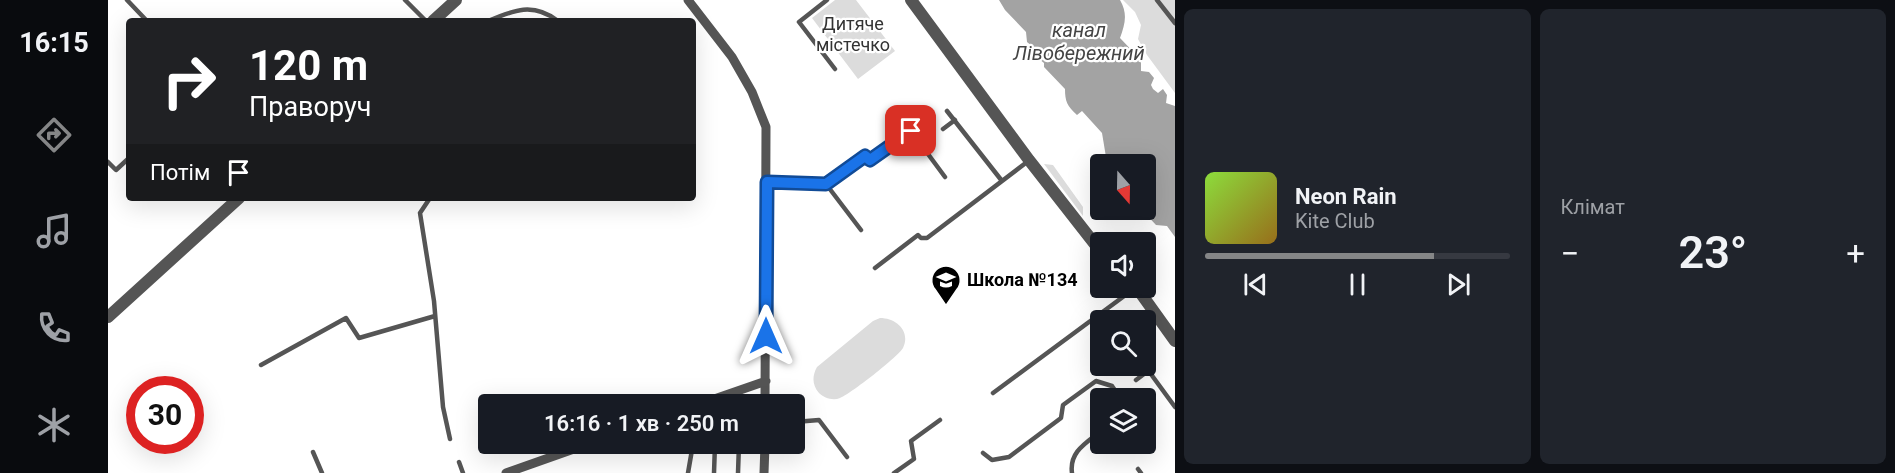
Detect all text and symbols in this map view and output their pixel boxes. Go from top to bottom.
park label: Дитяче містечко [816,13,890,55]
water label: канал Лівобережний [1012,18,1145,65]
text: 16:15 [19,27,89,59]
text: 120 m [249,41,368,90]
icon: right [150,42,228,120]
text: Праворуч [249,91,371,123]
pin [885,105,936,156]
icon: directions [33,114,75,156]
icon: arrive [894,114,927,147]
north arrow [1090,154,1156,220]
map controls [1090,154,1156,454]
icon: arrive [222,156,255,189]
text: Потім [150,160,210,185]
text: Neon Rain [1295,184,1397,209]
text: Клімат [1561,195,1625,219]
text: Kite Club [1295,209,1375,233]
icon: music [33,210,75,252]
text: 23° [1678,226,1747,279]
button: sound [1090,232,1156,298]
text: − [1561,234,1579,273]
text: + [1846,234,1865,273]
school or university icon: Школа №134 [930,264,962,306]
icon: previous [1239,268,1272,301]
icon: pause [1341,268,1374,301]
icon: next [1442,268,1475,301]
place label: Школа №134 [967,269,1078,290]
position arrow [734,304,798,368]
icon: phone [33,307,75,349]
button: search [1090,310,1156,376]
speed limit sign: 30 [126,376,204,454]
button: layers [1090,388,1156,454]
icon: climate [33,404,75,446]
text: 16:16 · 1 хв · 250 m [544,411,739,436]

